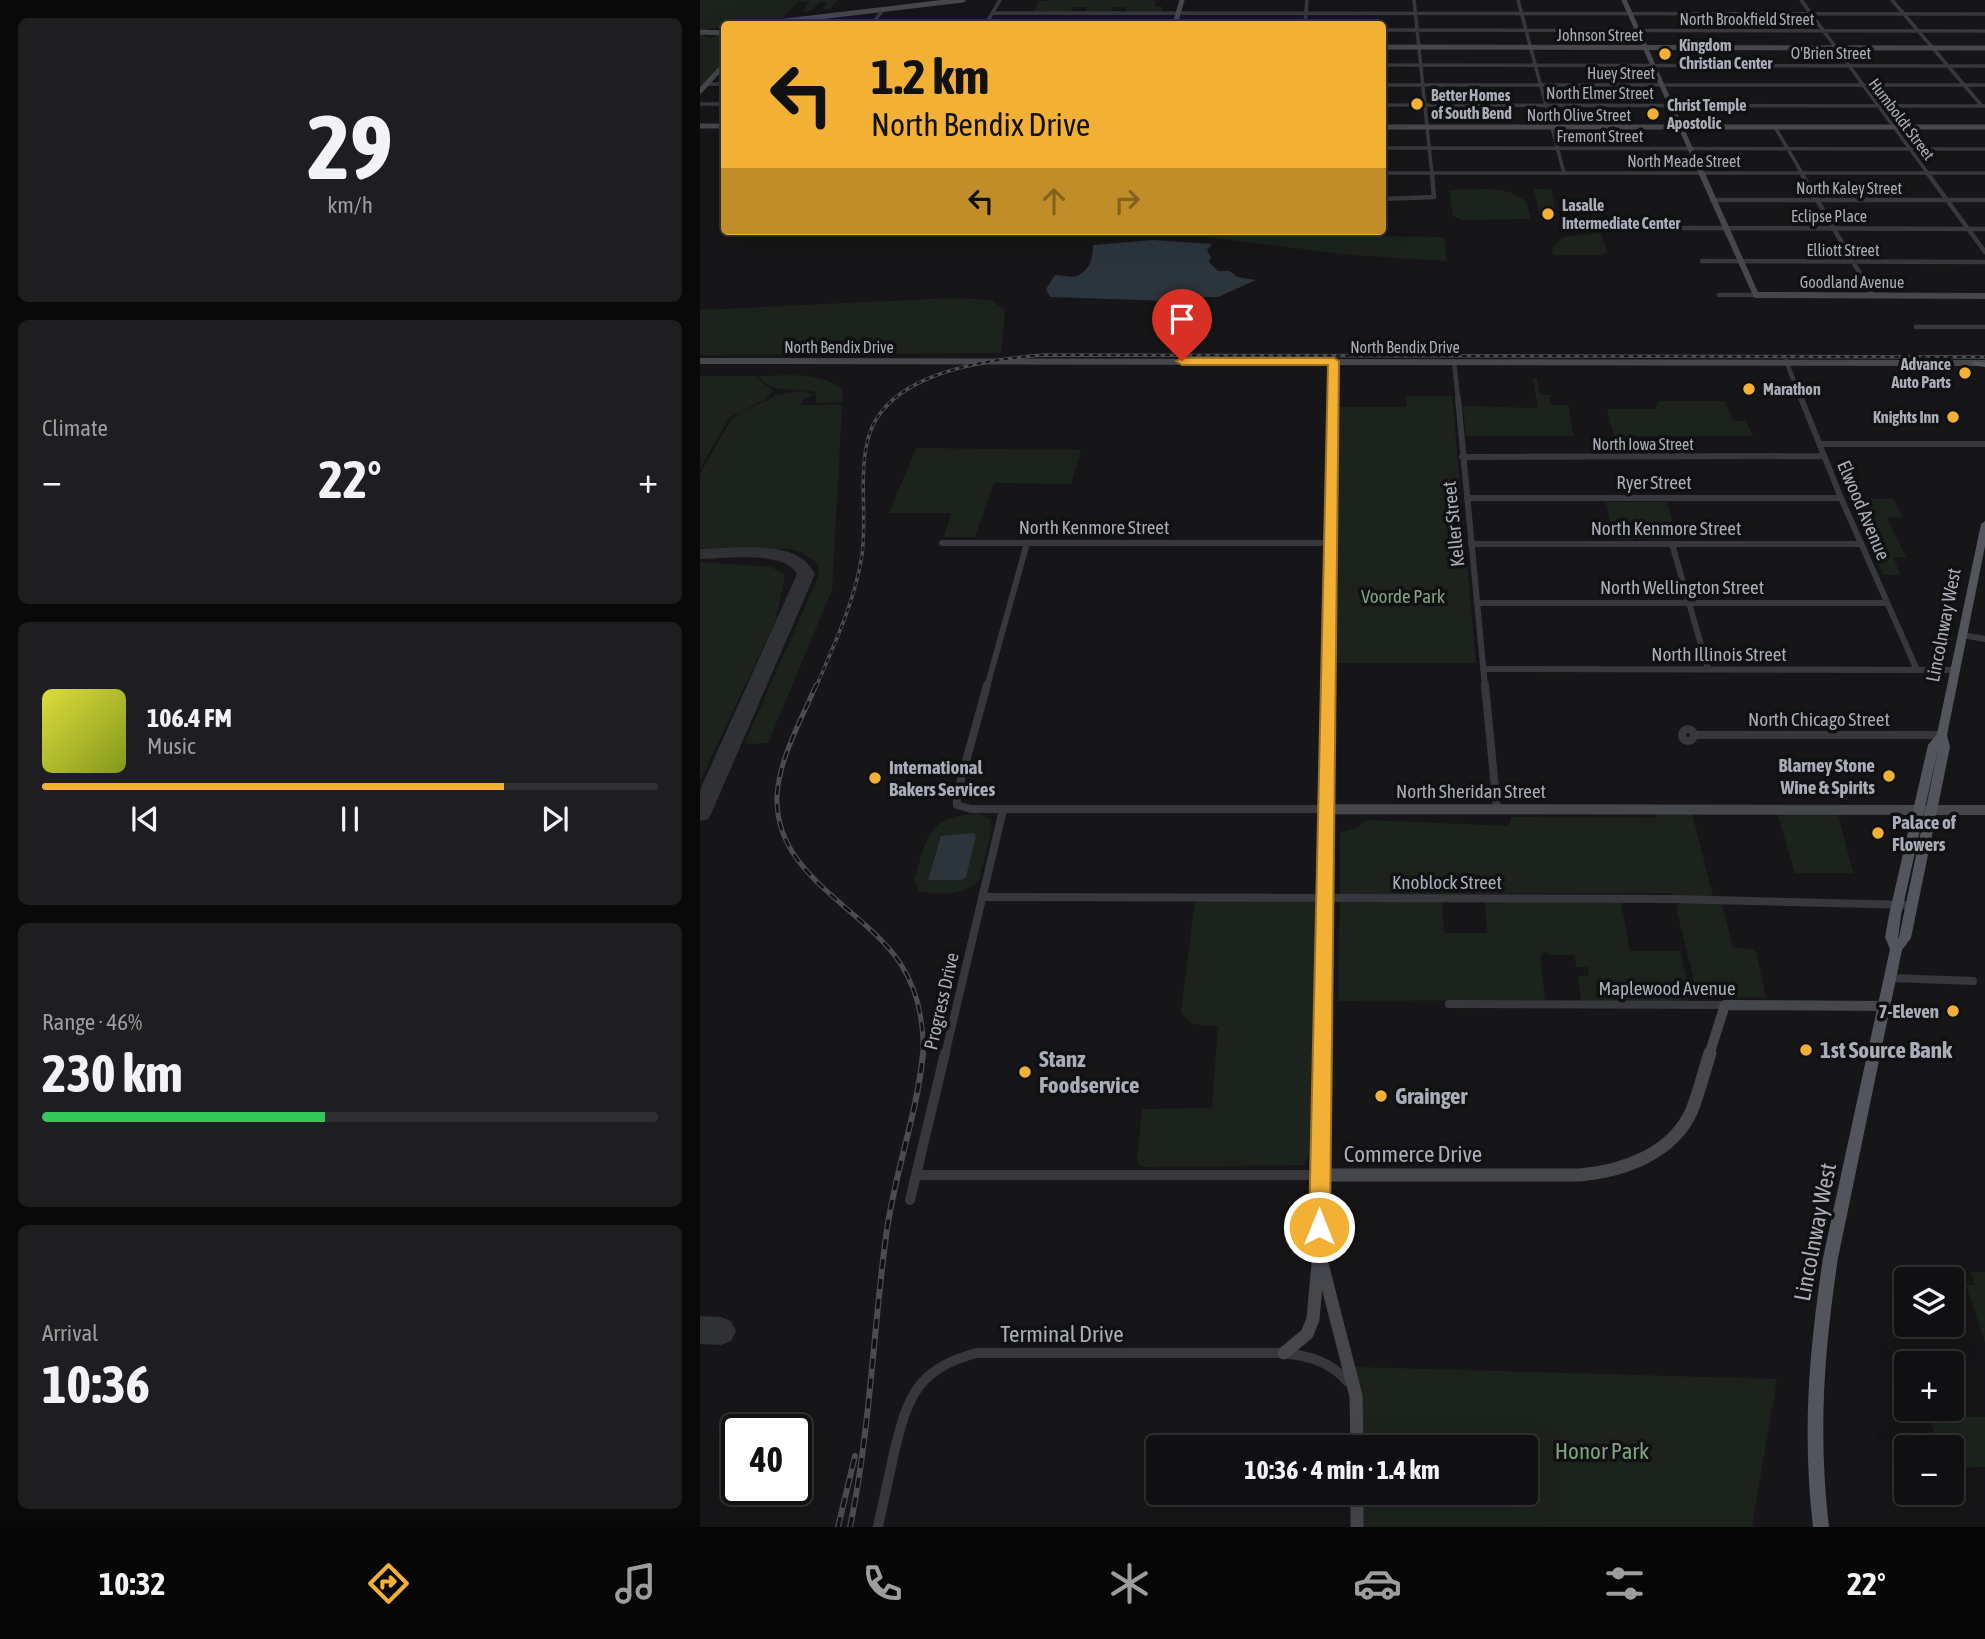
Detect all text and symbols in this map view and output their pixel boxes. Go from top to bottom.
street label: North Brookfield Street [1680,10,1815,28]
street label: Johnson Street [1557,26,1644,44]
place label: Kingdom Christian Center [1679,36,1773,72]
street label: O'Brien Street [1791,44,1872,62]
marker: Kingdom Christian Center [1657,46,1673,62]
text: 1.2 km [871,48,989,104]
icon: left [756,49,847,140]
street label: Huey Street [1587,64,1655,83]
street label: Humboldt Street [1866,75,1939,164]
street label: North Elmer Street [1546,84,1654,102]
place label: Better Homes of South Bend [1431,86,1512,122]
text: 29 [307,94,393,198]
marker: Better Homes of South Bend [1409,96,1425,112]
place label: Christ Temple Apostolic [1666,96,1747,132]
text: North Bendix Drive [871,106,1090,143]
street label: North Olive Street [1527,106,1632,124]
marker: Christ Temple Apostolic [1645,106,1661,122]
street label: Fremont Street [1557,127,1644,145]
street label: North Meade Street [1627,152,1741,170]
street label: North Kaley Street [1796,179,1902,198]
icon: left [962,182,1000,220]
icon: ahead [1035,182,1073,220]
icon: right [1108,182,1146,220]
text: km/h [327,192,373,218]
place label: Lasalle Intermediate Center [1562,196,1681,232]
marker: Lasalle Intermediate Center [1540,206,1556,222]
street label: Eclipse Place [1791,207,1867,226]
street label: Elliott Street [1806,241,1880,259]
street label: Goodland Avenue [1800,273,1904,291]
pin [1152,289,1212,361]
icon: arrive [1163,300,1201,338]
street label: North Bendix Drive [784,338,894,356]
street label: North Bendix Drive [1350,338,1460,356]
place label: Advance Auto Parts [1890,355,1951,391]
marker: Advance Auto Parts [1957,365,1973,381]
place label: Marathon [1763,380,1821,398]
marker: Marathon [1741,381,1757,397]
place label: Knights Inn [1873,408,1939,426]
marker: Knights Inn [1945,409,1961,425]
text: Climate [42,415,108,441]
street label: North Iowa Street [1592,435,1694,453]
text: 22° [318,449,382,509]
street label: Elwood Avenue [1833,457,1895,563]
text: − [42,458,62,501]
text: + [638,458,658,501]
street label: Ryer Street [1616,471,1692,493]
street label: Keller Street [1438,480,1468,568]
street label: North Kenmore Street [1019,516,1169,538]
street label: North Kenmore Street [1591,517,1741,539]
street label: Lincolnway West [1921,566,1965,684]
street label: North Wellington Street [1600,576,1764,598]
park label: Voorde Park [1361,585,1446,607]
street label: North Illinois Street [1651,643,1787,665]
text: 106.4 FM [147,703,232,733]
street label: North Chicago Street [1748,708,1890,730]
text: Music [147,733,195,759]
place label: Blarney Stone Wine & Spirits [1778,754,1875,798]
place label: International Bakers Services [889,756,995,800]
marker: Blarney Stone Wine & Spirits [1881,768,1897,784]
marker: International Bakers Services [867,770,883,786]
street label: North Sheridan Street [1396,780,1546,802]
icon: previous [126,800,164,838]
icon: pause [331,800,369,838]
icon: next [536,800,574,838]
place label: Palace of Flowers [1892,811,1957,855]
marker: Palace of Flowers [1870,825,1886,841]
street label: Knoblock Street [1392,871,1502,893]
street label: Progress Drive [919,950,963,1052]
street label: Maplewood Avenue [1598,977,1736,999]
place label: 7-Eleven [1878,1000,1939,1022]
marker: 7-Eleven [1945,1003,1961,1019]
text: Range · 46% [42,1009,142,1035]
place label: 1st Source Bank [1820,1037,1953,1063]
marker: 1st Source Bank [1798,1042,1814,1058]
text: 230 km [42,1043,183,1103]
place label: Stanz Foodservice [1039,1046,1139,1098]
marker: Stanz Foodservice [1017,1064,1033,1080]
place label: Grainger [1395,1083,1469,1109]
marker: Grainger [1373,1088,1389,1104]
street label: Commerce Drive [1344,1141,1482,1167]
street label: Lincolnway West [1789,1161,1841,1303]
position arrow [1282,1190,1356,1264]
map controls [1894,1267,1964,1505]
button: layers [1894,1267,1964,1337]
text: Arrival [42,1320,98,1346]
street label: Terminal Drive [1000,1321,1124,1347]
button: + [1894,1351,1964,1421]
text: 10:36 [42,1354,150,1414]
speed limit sign: 40 [721,1414,812,1505]
button: − [1894,1435,1964,1505]
park label: Honor Park [1555,1438,1649,1464]
text: 10:36 · 4 min · 1.4 km [1244,1455,1440,1485]
icon: directions [364,1559,413,1608]
icon: music [611,1559,660,1608]
icon: phone [858,1559,907,1608]
icon: climate [1105,1559,1154,1608]
icon: car [1353,1559,1402,1608]
icon: filters [1600,1559,1649,1608]
text: 10:32 [99,1565,166,1602]
text: 22° [1847,1565,1886,1602]

